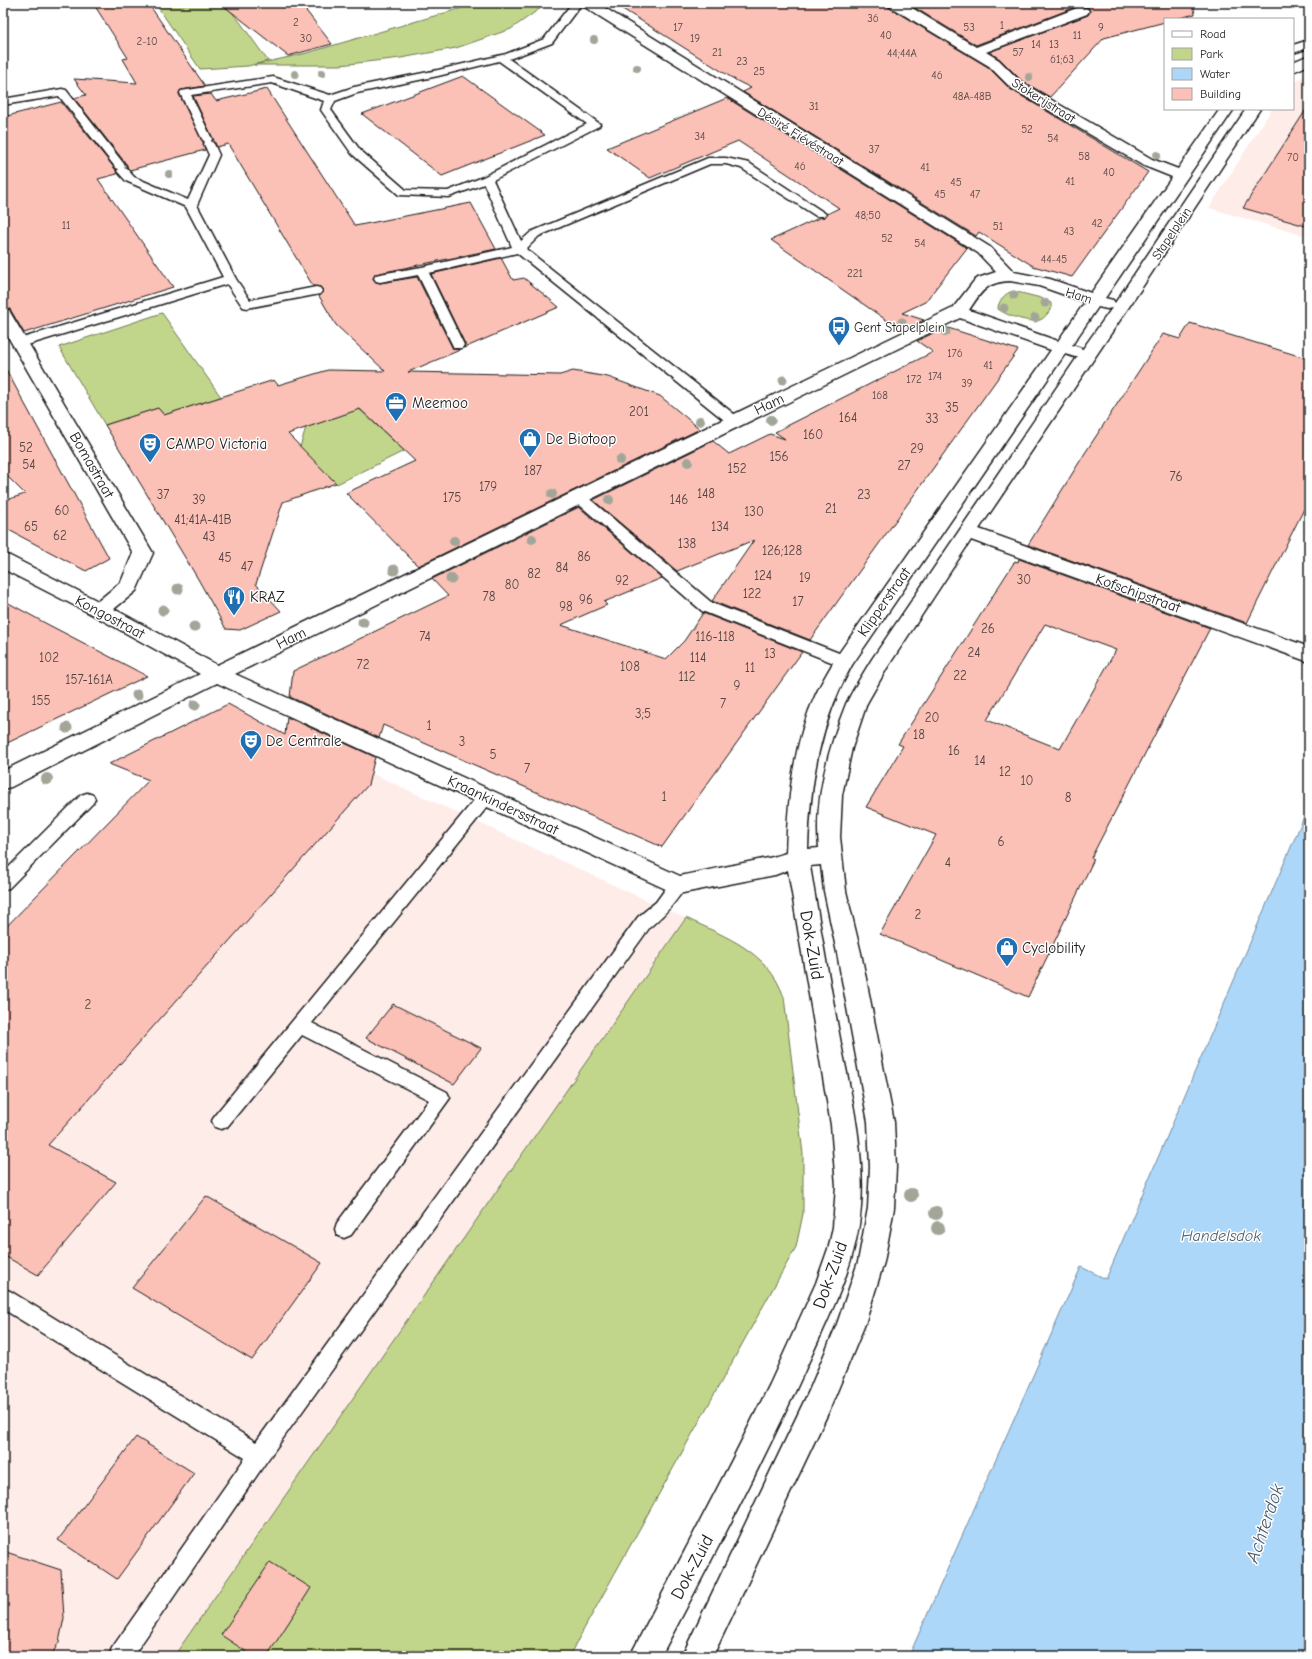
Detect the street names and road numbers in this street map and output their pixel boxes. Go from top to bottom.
street label: Stokerijstraat [1009,75,1079,127]
street label: Désiré Fiévéstraat [755,104,848,170]
street label: Stapelplein [1148,204,1194,262]
street label: Ham [1064,284,1094,307]
street label: Ham [751,389,787,419]
street label: Bomastraat [66,429,118,502]
street label: Klipperstraat [854,563,915,640]
street label: Kofschipstraat [1093,569,1184,617]
street label: Kongostraat [72,591,149,643]
street label: Ham [273,623,309,653]
street label: Kraankindersstraat [445,771,562,839]
street label: Dok-Zuid [795,909,828,981]
street label: Dok-Zuid [809,1239,852,1312]
street label: Dok-Zuid [667,1531,718,1603]

